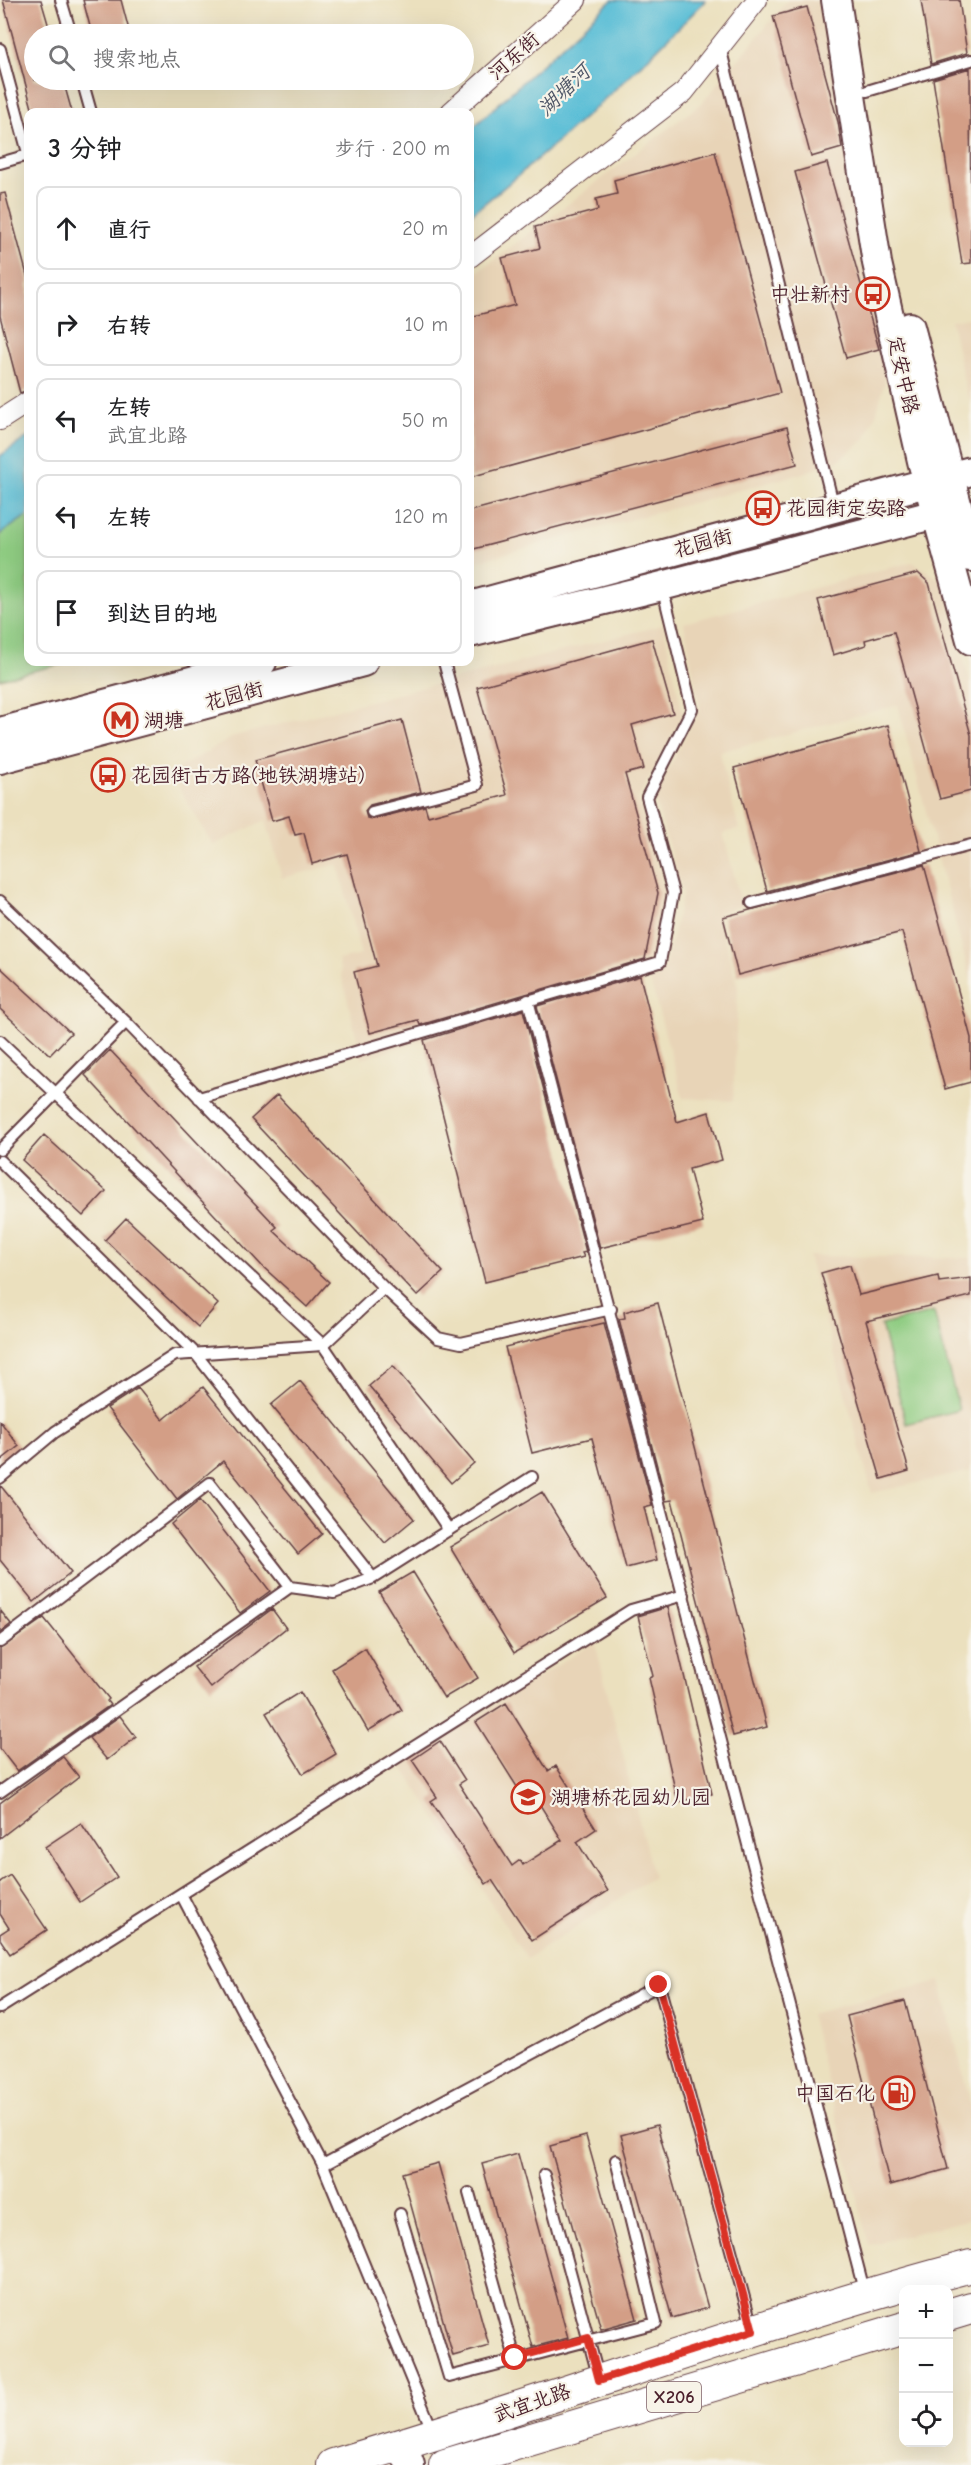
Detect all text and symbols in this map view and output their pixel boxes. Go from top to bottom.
search box [24,24,474,90]
street label: 河东街 [484,27,544,85]
icon: search [45,41,78,74]
text: 搜索地点 [93,46,181,72]
water label: 湖塘河 [533,57,597,121]
text: 3 分钟 [48,134,122,164]
text: 步行 · 200 m [335,137,450,160]
icon: ahead [50,212,83,245]
text: 直行 [107,217,151,243]
text: 20 m [402,217,448,240]
bus stop icon: 中壮新村 [855,276,891,312]
place label: 中壮新村 [770,283,850,306]
icon: right [50,308,83,341]
text: 右转 [107,313,151,339]
text: 10 m [405,313,448,336]
street label: 定安中路 [883,333,923,418]
text: 左转 [107,395,151,421]
icon: left [50,404,83,437]
text: 50 m [402,409,448,432]
text: 武宜北路 [107,424,187,447]
bus stop icon: 花园街定安路 [745,490,781,526]
place label: 花园街定安路 [786,497,907,520]
icon: left [50,500,83,533]
text: 左转 [107,505,151,531]
text: 120 m [394,505,448,528]
street label: 花园街 [671,524,735,562]
icon: arrive [50,596,83,629]
text: 到达目的地 [107,601,217,627]
street label: 花园街 [202,677,266,715]
metro station icon: 湖塘 [103,702,139,738]
place label: 湖塘 [144,709,184,732]
bus stop icon: 花园街古方路(地铁湖塘站) [90,757,126,793]
place label: 花园街古方路(地铁湖塘站) [131,764,365,787]
school or university icon: 湖塘桥花园幼儿园 [510,1779,546,1815]
place label: 湖塘桥花园幼儿园 [551,1786,711,1809]
route end [645,1971,671,1997]
fuel station icon: 中国石化 [880,2075,916,2111]
place label: 中国石化 [795,2082,875,2105]
map controls [899,2285,953,2447]
button: + [899,2285,953,2339]
button: − [899,2339,953,2393]
route start [501,2344,527,2370]
street label: 武宜北路 [490,2379,575,2427]
road number: X206 [647,2382,701,2412]
button: locate [899,2393,953,2447]

